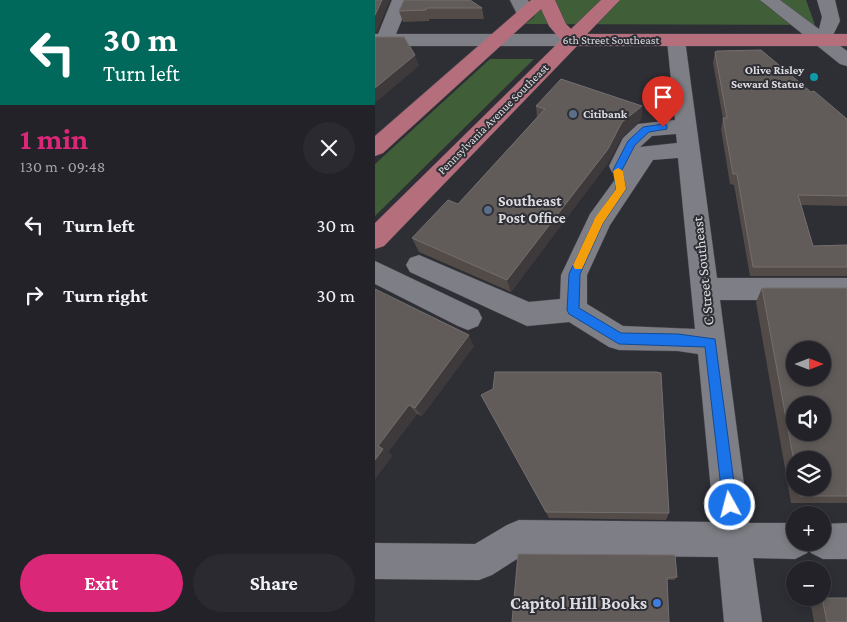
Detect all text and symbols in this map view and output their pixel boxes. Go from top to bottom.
icon: left [20,20,85,85]
text: 30 m [103,20,178,59]
street label: 6th Street Southeast [563,33,660,47]
street label: Pennsylvania Avenue Southeast [435,60,552,177]
text: Turn left [103,61,180,86]
place label: Olive Risley Seward Statue [731,63,804,91]
marker: Olive Risley Seward Statue [808,71,820,83]
pin [642,76,684,127]
icon: arrive [649,83,677,111]
place label: Citibank [583,107,628,121]
marker: Citibank [567,108,579,120]
text: 1 min [20,122,88,155]
button: close [303,122,355,174]
text: 130 m · 09:48 [20,158,105,175]
place label: Southeast Post Office [498,193,566,226]
marker: Southeast Post Office [482,204,494,216]
icon: left [20,211,48,239]
text: Turn left [63,215,135,236]
text: 30 m [316,215,355,236]
street label: C Street Southeast [689,215,717,326]
icon: right [20,281,48,309]
text: Turn right [63,285,148,306]
text: 30 m [316,285,355,306]
north arrow [786,341,831,386]
map controls [786,341,831,606]
button: sound [786,396,831,441]
button: layers [786,451,831,496]
position arrow [703,478,755,530]
button: + [786,506,831,551]
button: Exit [20,554,183,612]
button: Share [193,554,355,612]
button: − [786,561,831,606]
place label: Capitol Hill Books [510,593,647,613]
marker: Capitol Hill Books [651,597,663,609]

